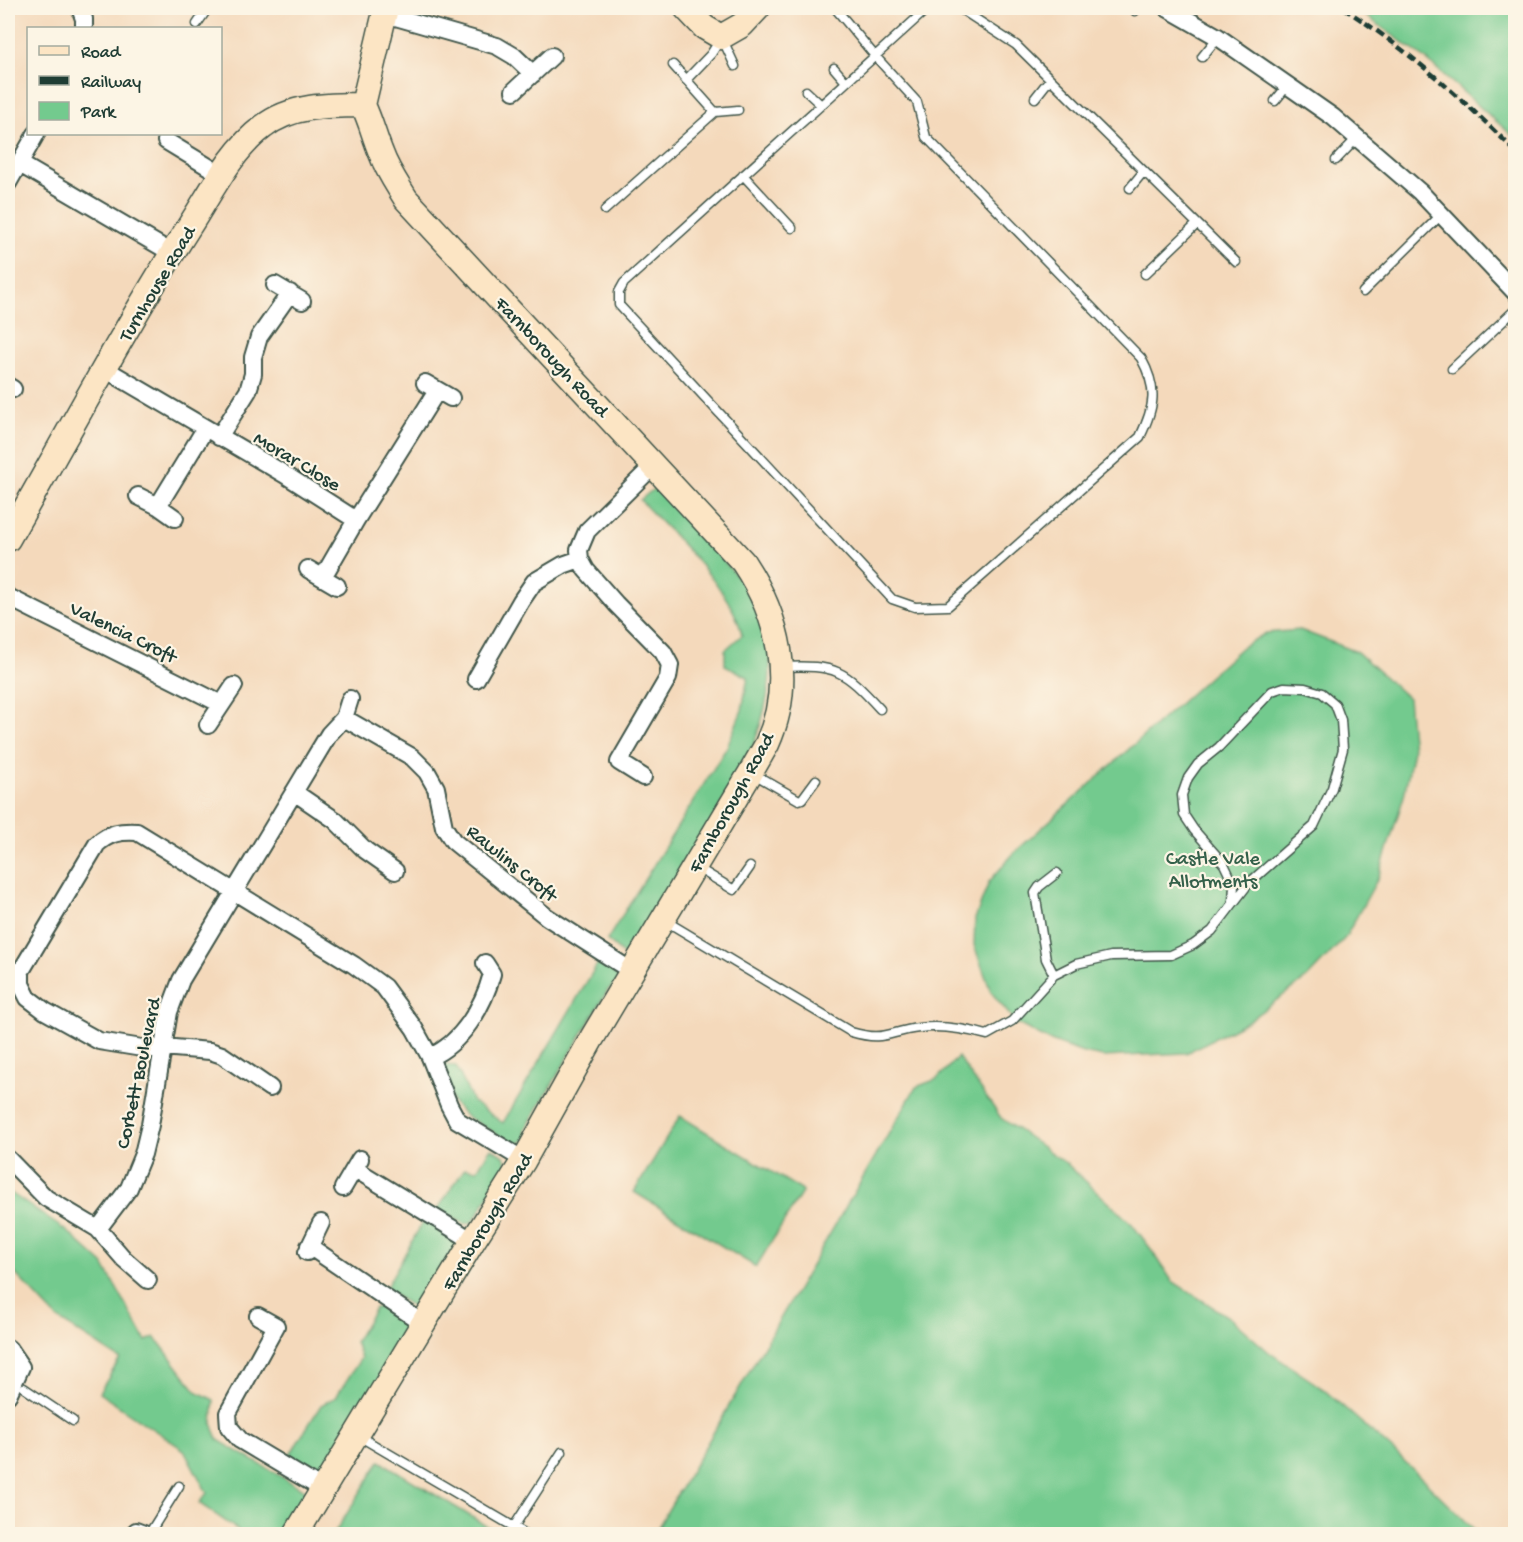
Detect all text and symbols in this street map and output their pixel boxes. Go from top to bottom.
legend [27,27,222,135]
text: Road [81,43,122,64]
text: Railway [81,73,141,94]
text: Park [80,103,117,124]
street label: Turnhouse Road [115,221,204,347]
street label: Farnborough Road [488,293,614,425]
street label: Morar Close [248,428,345,498]
street label: Valencia Croft [64,598,181,671]
street label: Farnborough Road [685,728,782,878]
street label: Rawlins Croft [461,821,562,909]
park label: Castle Vale Allotments [1166,849,1261,895]
street label: Corbett Boulevard [113,994,168,1151]
street label: Farnborough Road [438,1148,540,1297]

